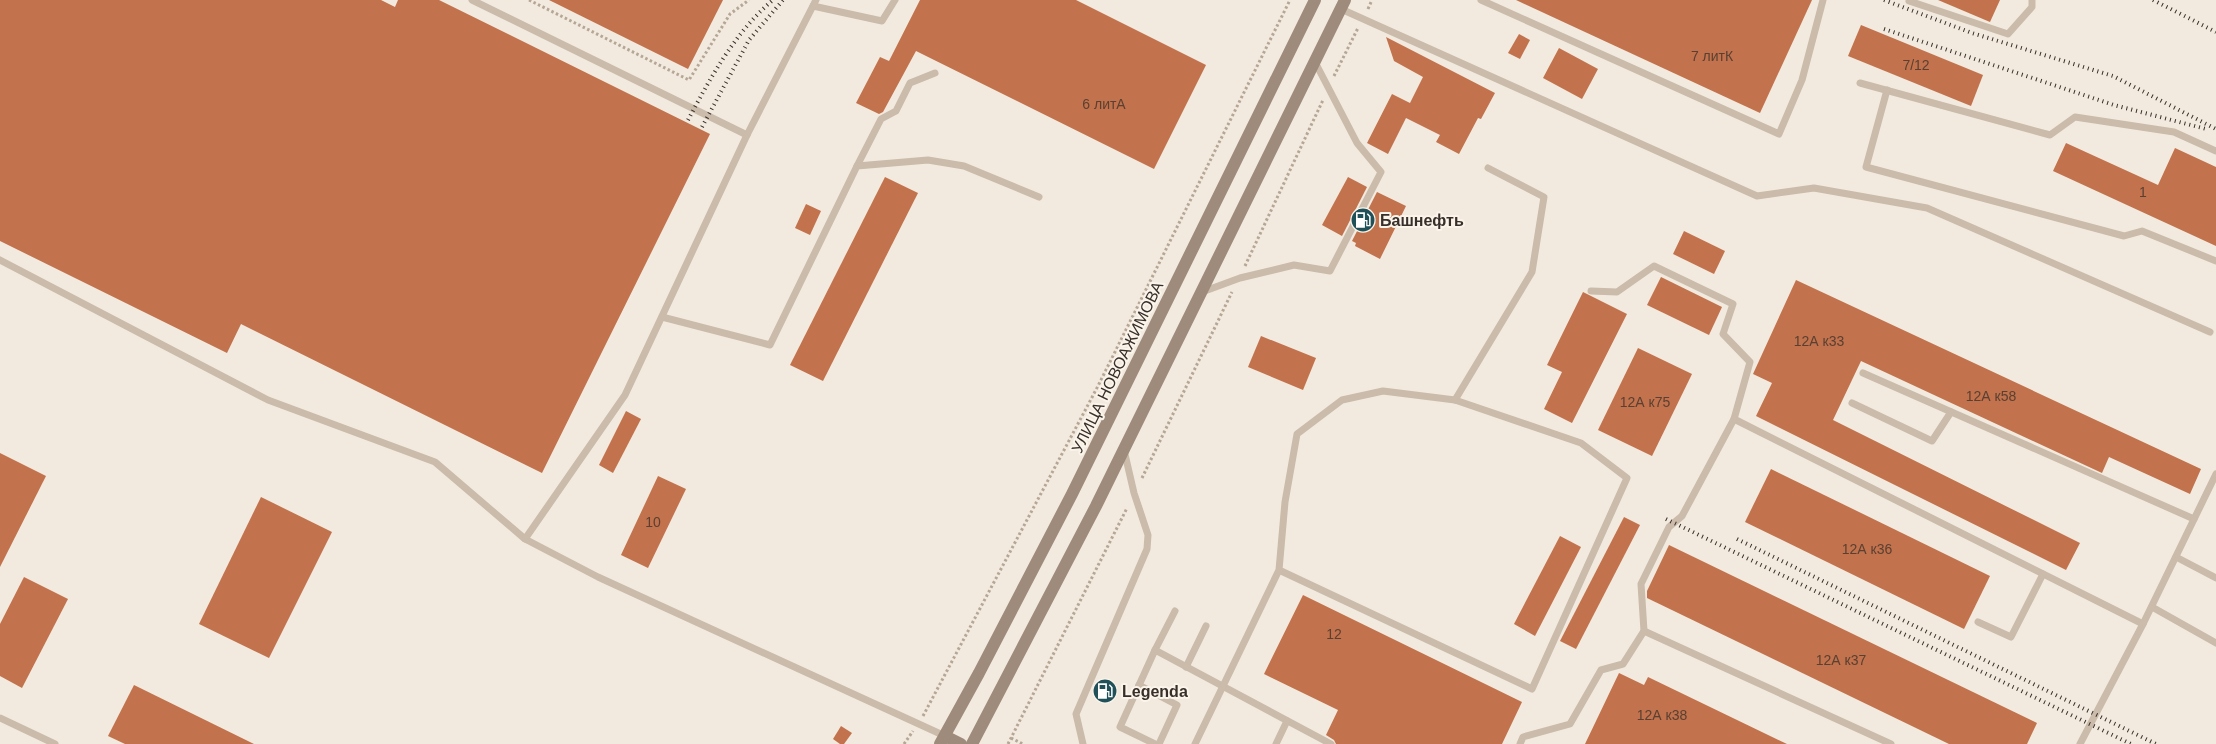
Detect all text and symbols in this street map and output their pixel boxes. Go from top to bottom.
house number: 7 литК [1691,48,1734,64]
house number: 7/12 [1902,57,1930,73]
house number: 6 литА [1082,96,1126,112]
house number: 1 [2139,184,2147,200]
fuel station icon: Башнефть [1350,207,1376,233]
place label: Башнефть [1380,212,1464,229]
street label: УЛИЦА НОВОАЖИМОВА [1069,279,1167,456]
house number: 12А к33 [1794,333,1844,349]
house number: 12А к58 [1966,388,2016,404]
house number: 12А к75 [1620,394,1670,410]
house number: 10 [645,514,661,530]
house number: 12А к36 [1842,541,1892,557]
house number: 12 [1326,626,1342,642]
house number: 12А к37 [1816,652,1866,668]
fuel station icon: Legenda [1092,678,1118,704]
place label: Legenda [1122,683,1188,700]
house number: 12А к38 [1637,707,1687,723]

